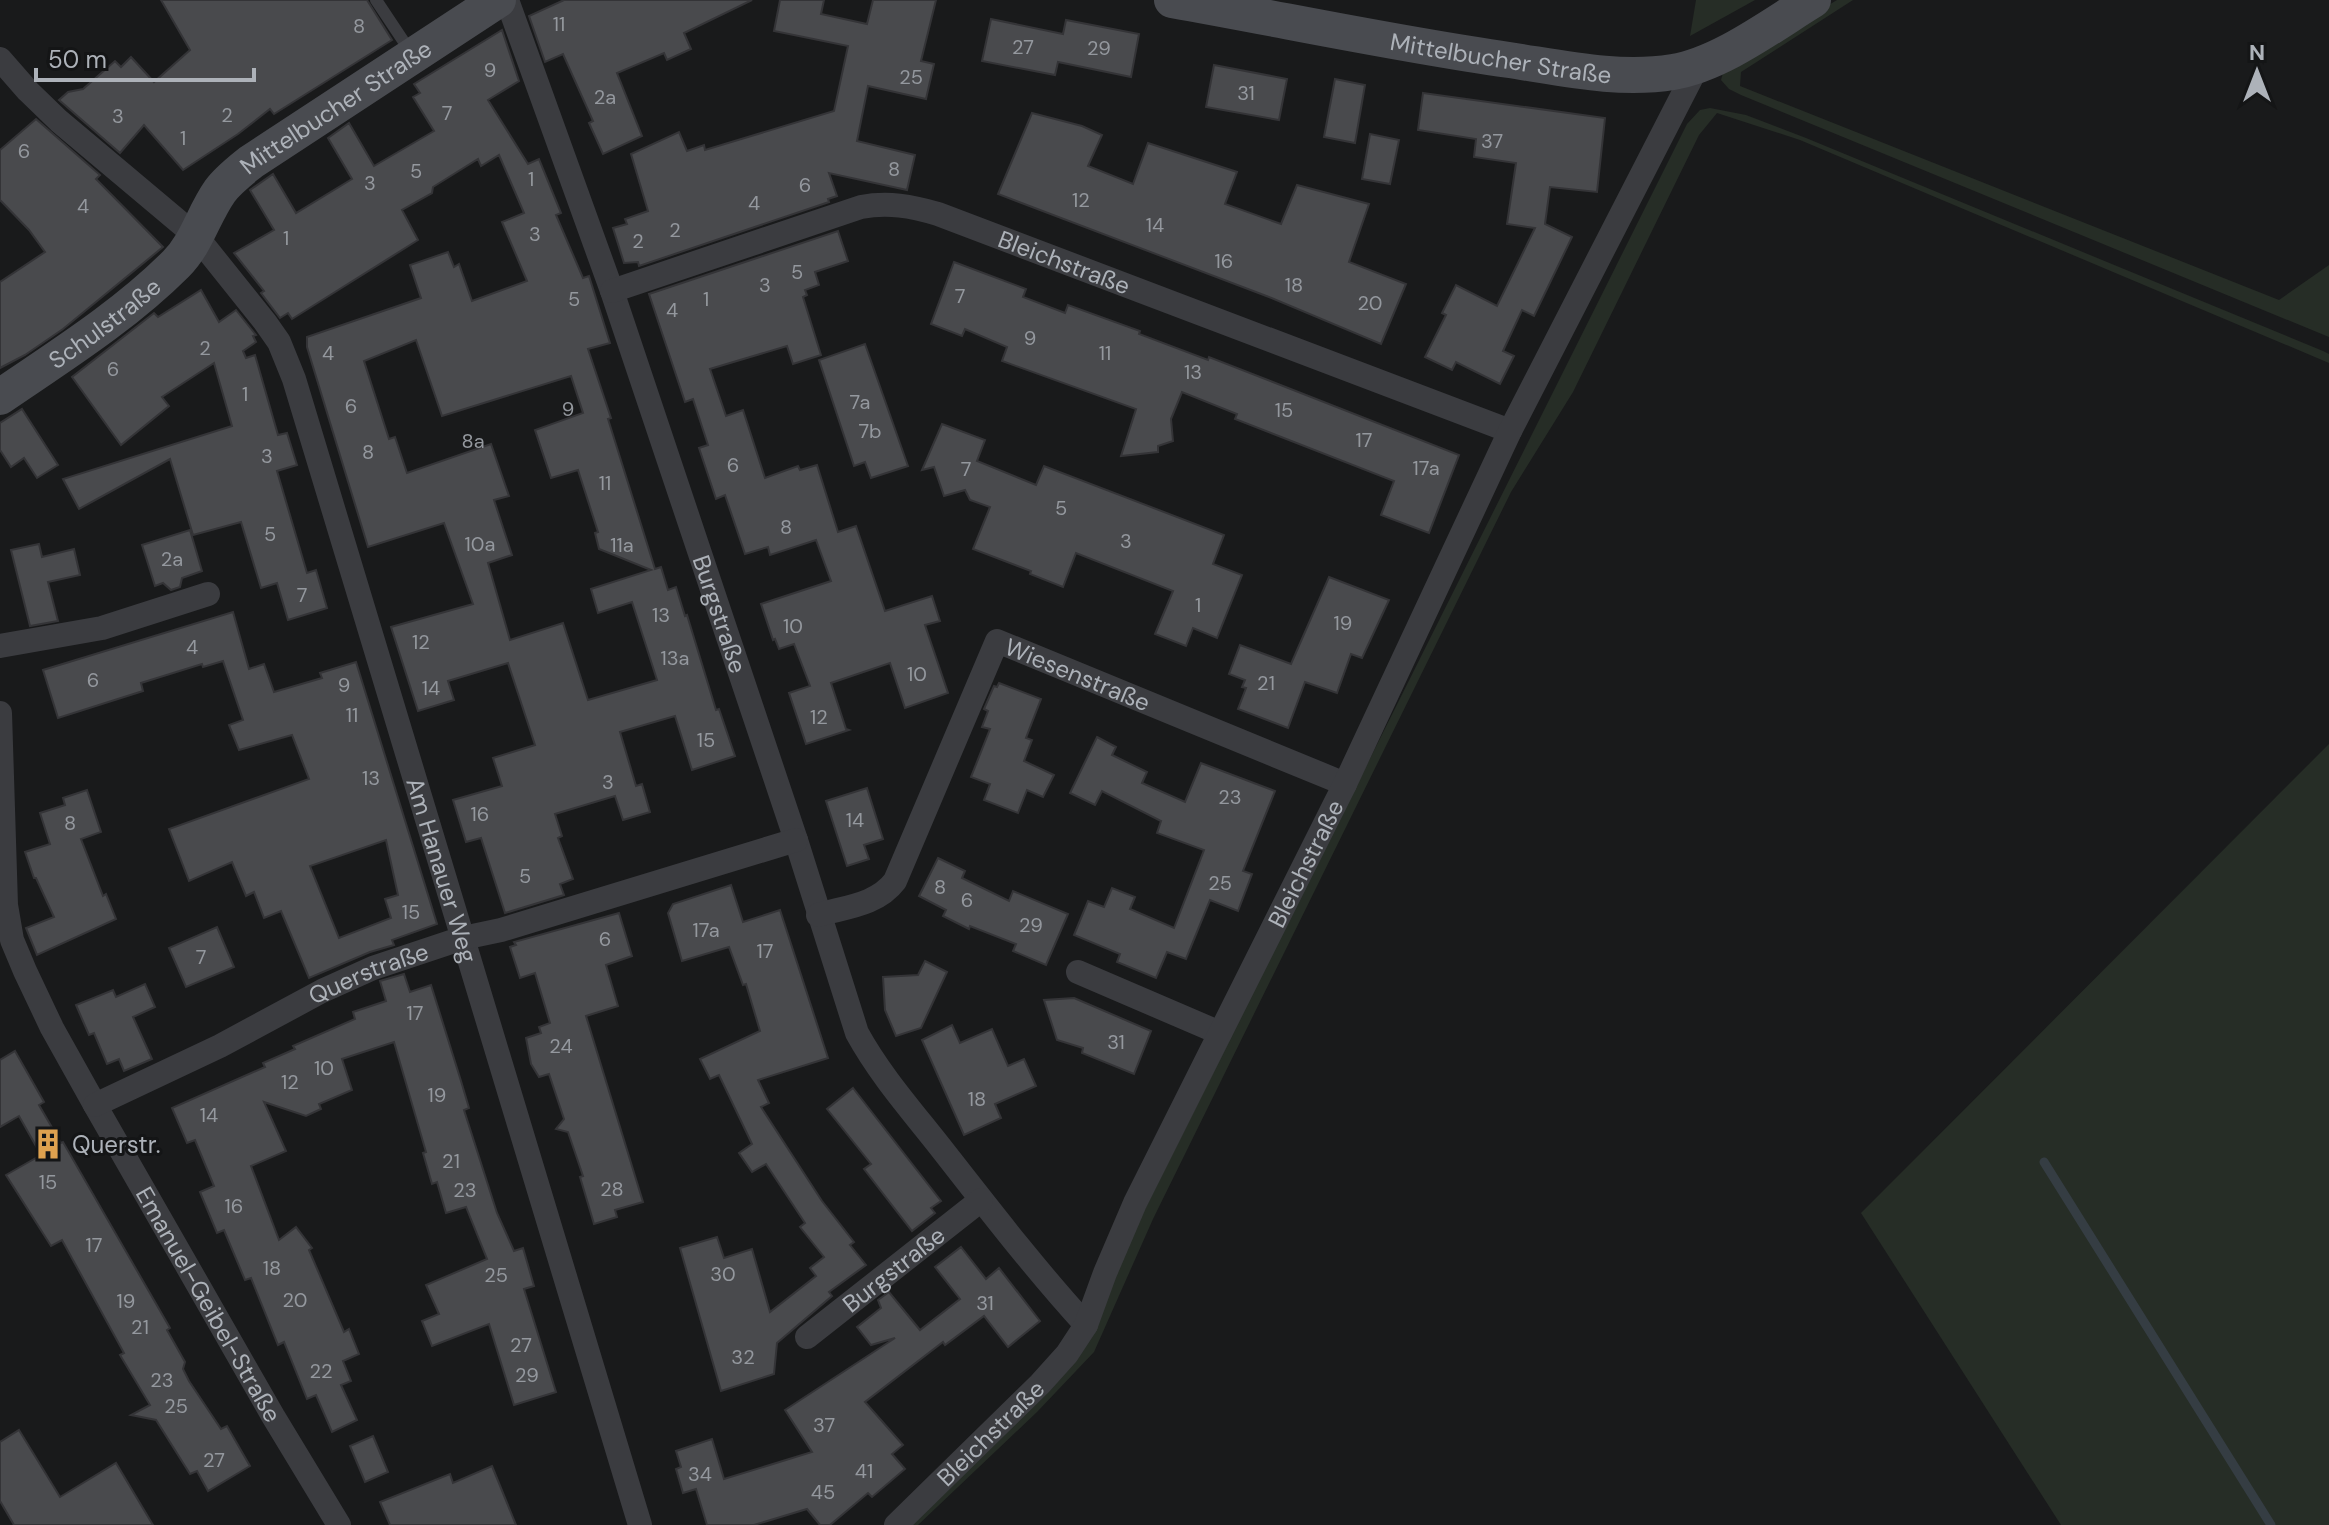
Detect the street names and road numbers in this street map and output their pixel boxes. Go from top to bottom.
street label: Mittelbucher Straße [1388,25,1613,90]
street label: Mittelbucher Straße [233,32,437,181]
street label: Bleichstraße [994,223,1135,301]
street label: Schulstraße [42,271,167,375]
street label: Burgstraße [686,551,754,677]
street label: Wiesenstraße [1001,631,1155,718]
street label: Am Hanauer Weg [400,774,485,966]
street label: Bleichstraße [1260,794,1350,932]
street label: Querstraße [303,935,432,1011]
street label: Emanuel-Geibel-Straße [129,1181,289,1428]
street label: Burgstraße [836,1219,951,1319]
street label: Bleichstraße [930,1373,1051,1492]

